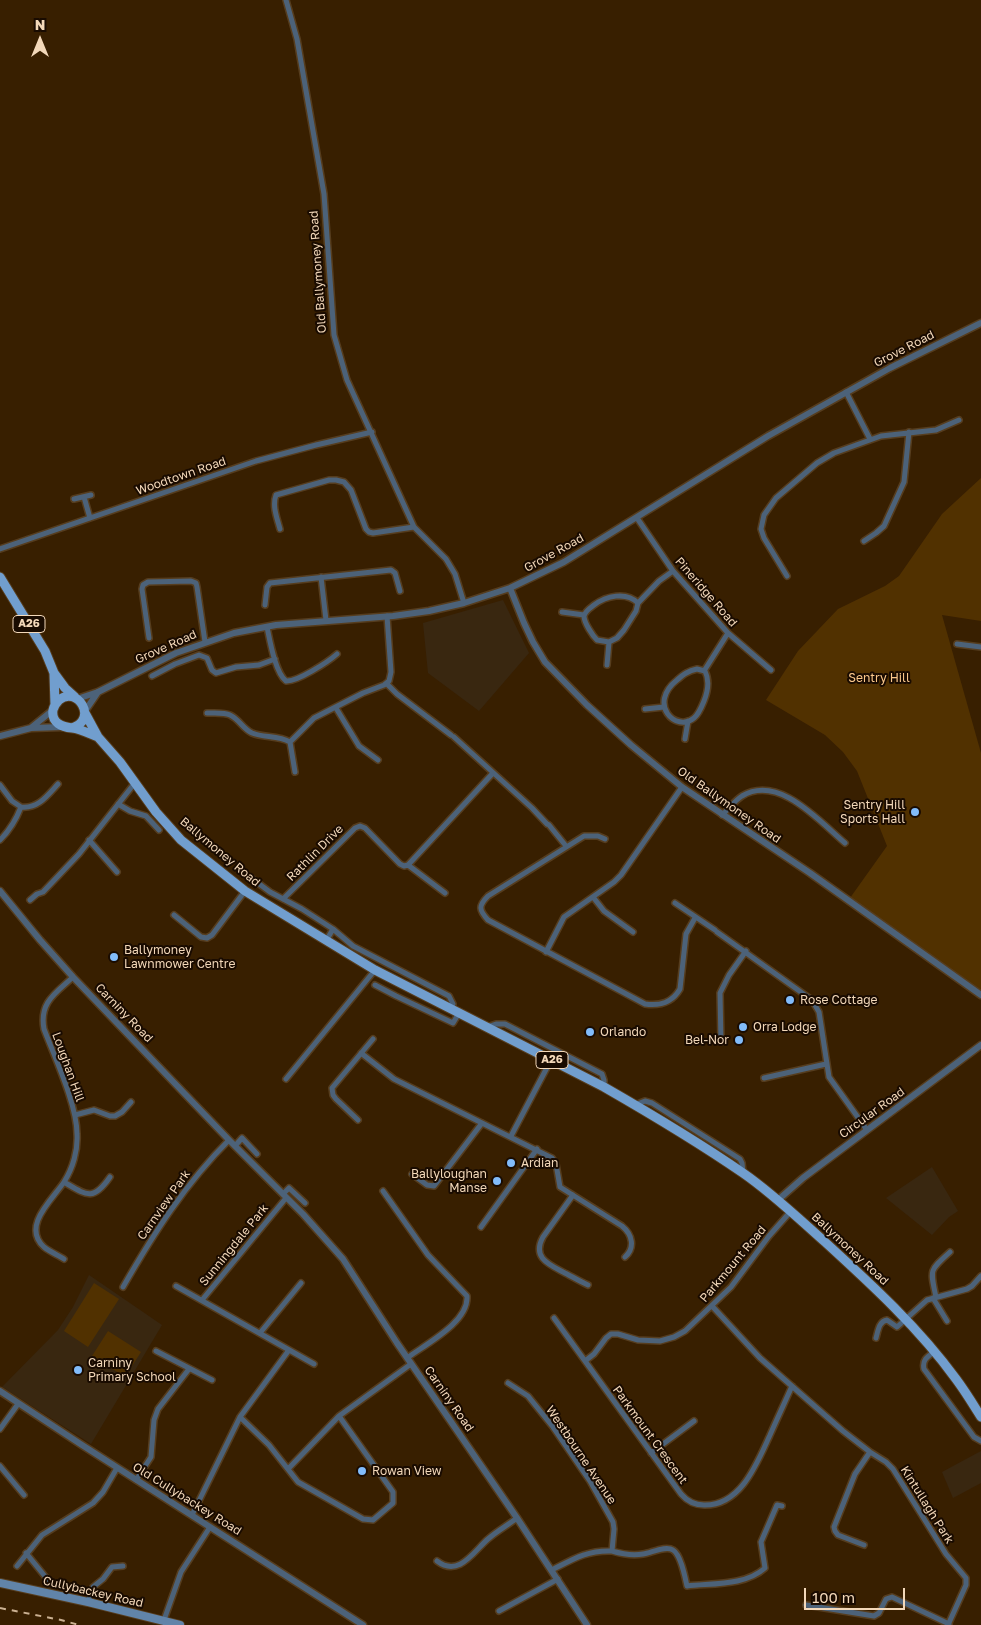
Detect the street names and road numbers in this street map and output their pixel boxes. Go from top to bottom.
street label: Old Ballymoney Road [307,210,329,334]
street label: Grove Road [871,328,937,370]
street label: Woodtown Road [134,454,228,498]
street label: Grove Road [522,531,586,575]
street label: Pineridge Road [672,554,740,630]
road number: A26 [13,616,45,632]
street label: Grove Road [133,627,199,667]
street label: Old Ballymoney Road [674,764,784,846]
street label: Ballymoney Road [177,814,263,890]
street label: Rathlin Drive [284,822,346,884]
street label: Carniny Road [92,980,156,1046]
street label: Loughan Hill [49,1030,87,1104]
road number: A26 [536,1052,568,1068]
street label: Circular Road [836,1084,908,1142]
street label: Carnview Park [135,1167,193,1243]
street label: Sunningdale Park [196,1201,272,1289]
street label: Ballymoney Road [809,1210,891,1288]
street label: Parkmount Road [697,1223,769,1305]
street label: Carniny Road [421,1364,477,1434]
street label: Parkmount Crescent [610,1383,690,1487]
street label: Westbourne Avenue [543,1403,619,1507]
street label: Old Cullybackey Road [130,1460,244,1538]
street label: Kintullagh Park [897,1463,957,1547]
street label: Cullybackey Road [41,1573,145,1611]

